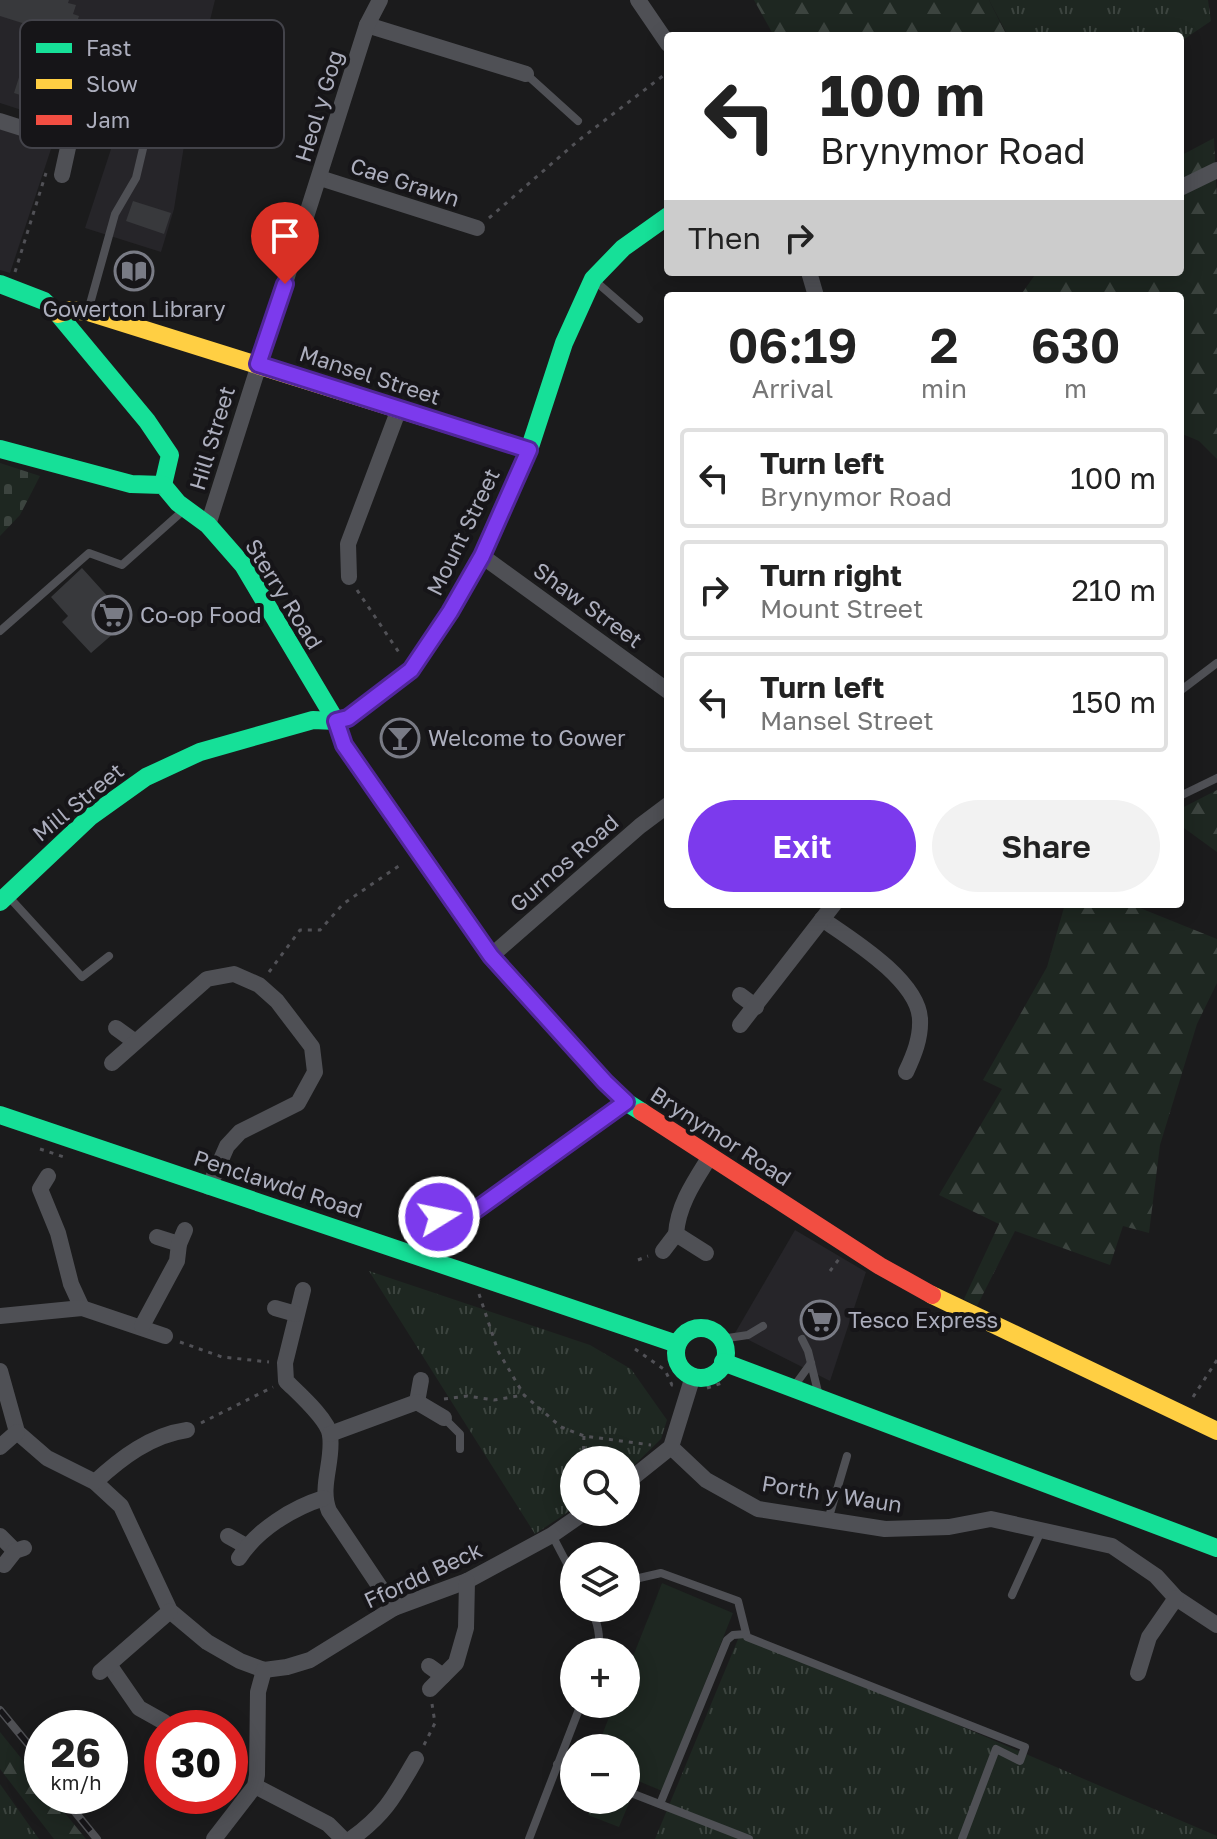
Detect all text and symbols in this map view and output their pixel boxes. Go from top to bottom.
legend [20,20,284,148]
text: Fast [86,34,132,61]
street label: Heol y Gog [289,47,348,165]
text: 100 m [820,61,985,128]
icon: left [688,64,792,168]
text: Slow [86,70,138,97]
text: Jam [86,106,130,133]
text: Brynymor Road [820,129,1086,172]
street label: Cae Grawn [347,151,463,212]
pin [251,202,319,284]
icon: arrive [263,214,307,258]
icon: right [777,216,821,260]
text: Then [688,220,761,256]
library icon: Gowerton Library [113,250,155,292]
place label: Gowerton Library [42,295,226,322]
text: 06:19 [728,316,857,374]
text: 2 [930,316,958,374]
text: 630 [1031,316,1120,374]
street label: Mansel Street [296,339,444,410]
text: Arrival [752,373,833,404]
text: min [921,373,967,404]
text: m [1064,373,1087,404]
street label: Hill Street [183,383,240,493]
text: Turn left [760,445,885,481]
icon: left [692,456,736,500]
text: 100 m [1070,460,1156,496]
street label: Mount Street [420,464,505,600]
text: Brynymor Road [760,481,952,512]
street label: Sterry Road [240,534,329,654]
street label: Shaw Street [528,556,648,653]
text: Turn right [760,557,902,593]
icon: right [692,568,736,612]
text: 210 m [1071,572,1156,608]
text: Mount Street [760,593,923,624]
supermarket icon: Co-op Food [91,594,133,636]
place label: Co-op Food [140,601,262,628]
text: Turn left [760,669,885,705]
icon: left [692,680,736,724]
text: 150 m [1071,684,1156,720]
text: Mansel Street [760,705,934,736]
bar icon: Welcome to Gower [379,717,421,759]
place label: Welcome to Gower [428,724,626,751]
street label: Mill Street [27,757,129,847]
button: Exit [688,800,916,892]
button: Share [932,800,1160,892]
street label: Gurnos Road [504,808,624,917]
street label: Brynymor Road [646,1080,797,1191]
street label: Penclawdd Road [190,1144,366,1224]
position arrow [397,1175,481,1259]
supermarket icon: Tesco Express [799,1299,841,1341]
place label: Tesco Express [848,1306,998,1333]
map controls [560,1446,640,1814]
button: search [560,1446,640,1526]
street label: Porth y Waun [760,1469,904,1518]
street label: Ffordd Beck [360,1535,486,1614]
button: layers [560,1542,640,1622]
button: + [560,1638,640,1718]
speed limit sign: 30 [144,1710,248,1814]
text: 26 [51,1728,101,1776]
button: − [560,1734,640,1814]
text: km/h [51,1770,101,1794]

